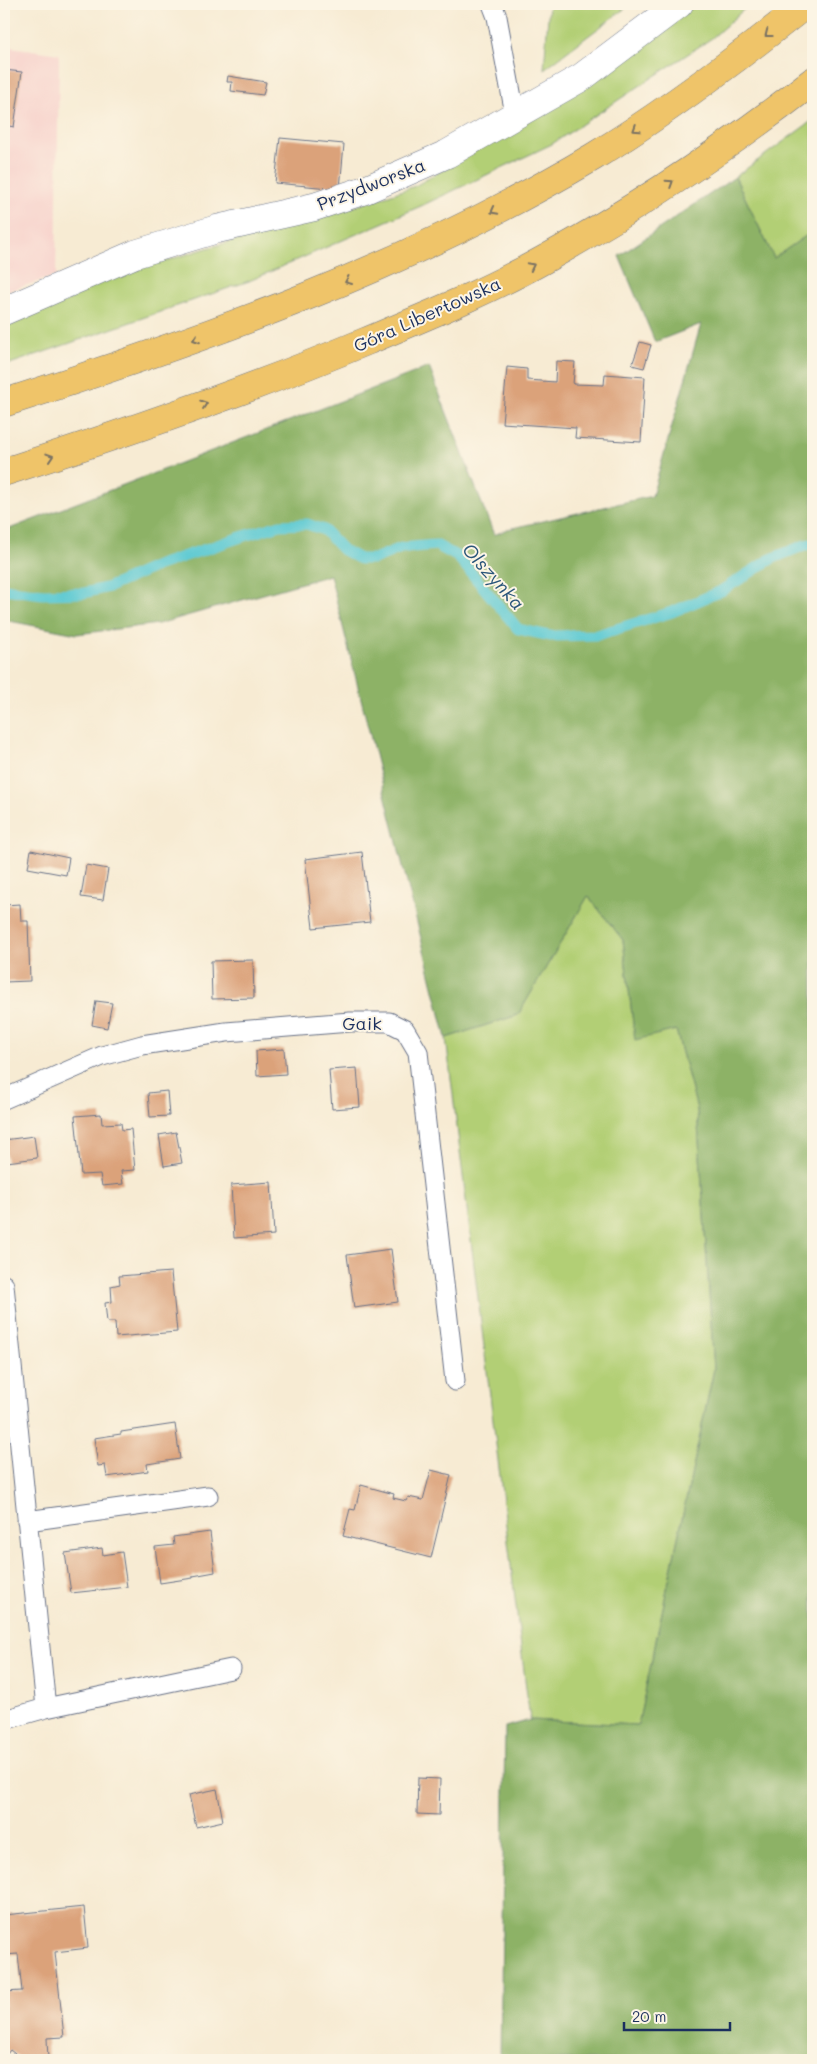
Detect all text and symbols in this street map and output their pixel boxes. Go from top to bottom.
one-way arrow [764,28,774,37]
one-way arrow [632,123,642,132]
street label: Przydworska [313,152,429,216]
one-way arrow [665,180,674,190]
one-way arrow [490,205,499,215]
one-way arrow [525,262,534,272]
street label: Góra Libertowska [350,271,504,357]
one-way arrow [344,275,353,286]
one-way arrow [192,333,201,343]
one-way arrow [199,400,208,410]
one-way arrow [46,453,54,463]
water label: Olszynka [457,537,531,615]
street label: Gaik [342,1011,382,1035]
scale bar [624,1999,731,2031]
text: 20 m [632,2006,666,2026]

